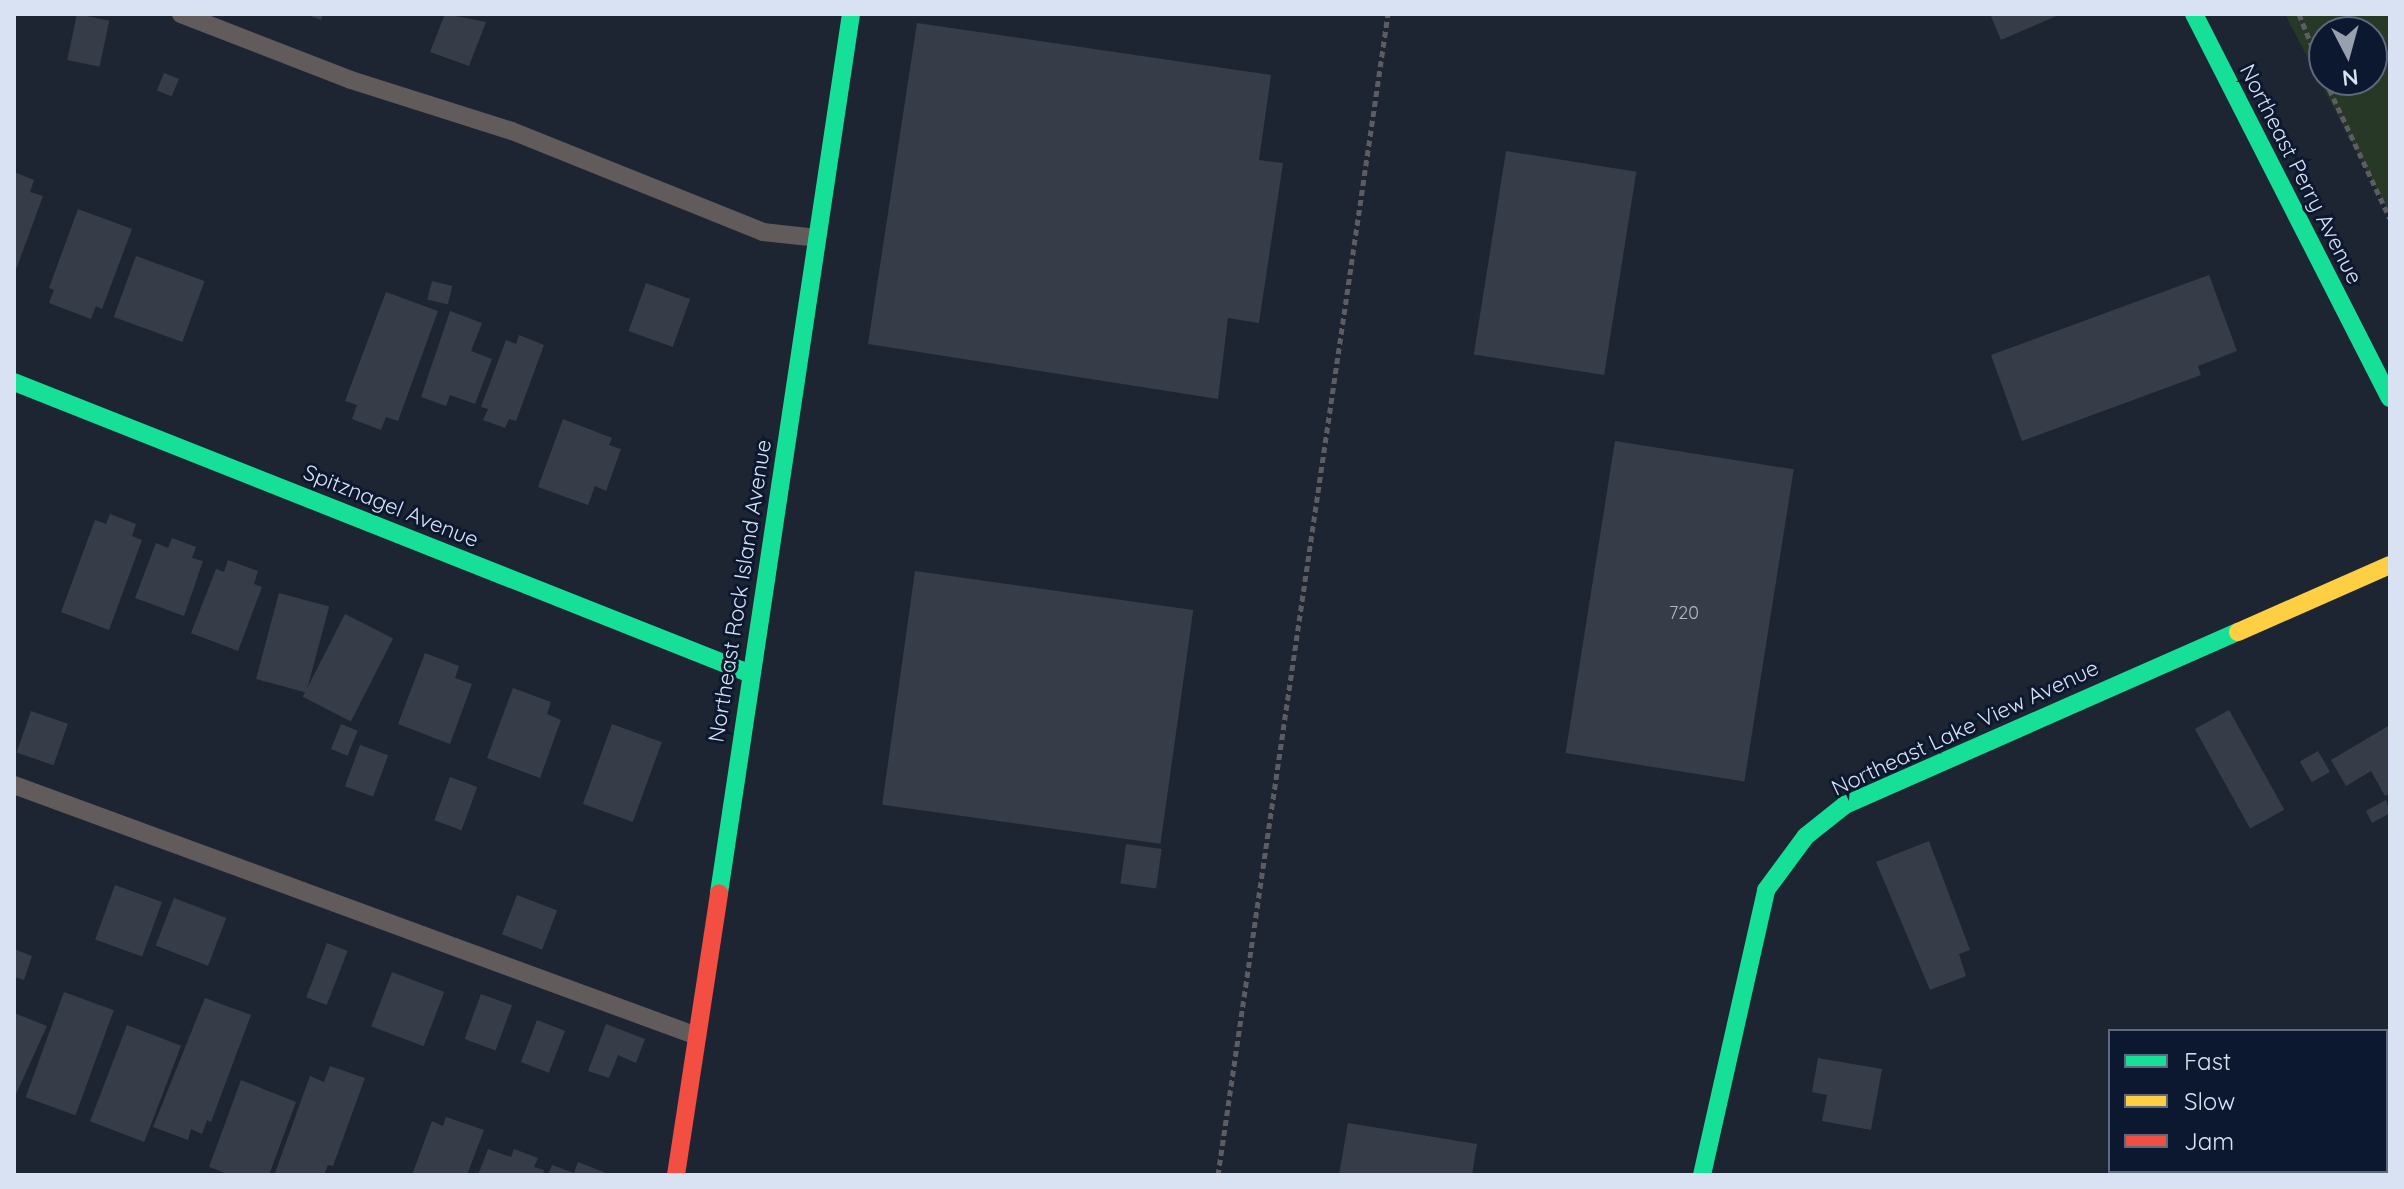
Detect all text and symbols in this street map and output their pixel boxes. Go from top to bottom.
north arrow [2308,16,2388,96]
street label: Northeast Perry Avenue [2234,60,2368,288]
street label: Northeast Rock Island Avenue [703,438,777,744]
street label: Spitznagel Avenue [300,459,482,553]
house number: 720 [1669,602,1699,624]
street label: Northeast Lake View Avenue [1827,654,2103,802]
legend [2108,1029,2388,1173]
text: Fast [2184,1046,2231,1076]
text: Slow [2184,1086,2235,1116]
text: Jam [2184,1126,2234,1156]

